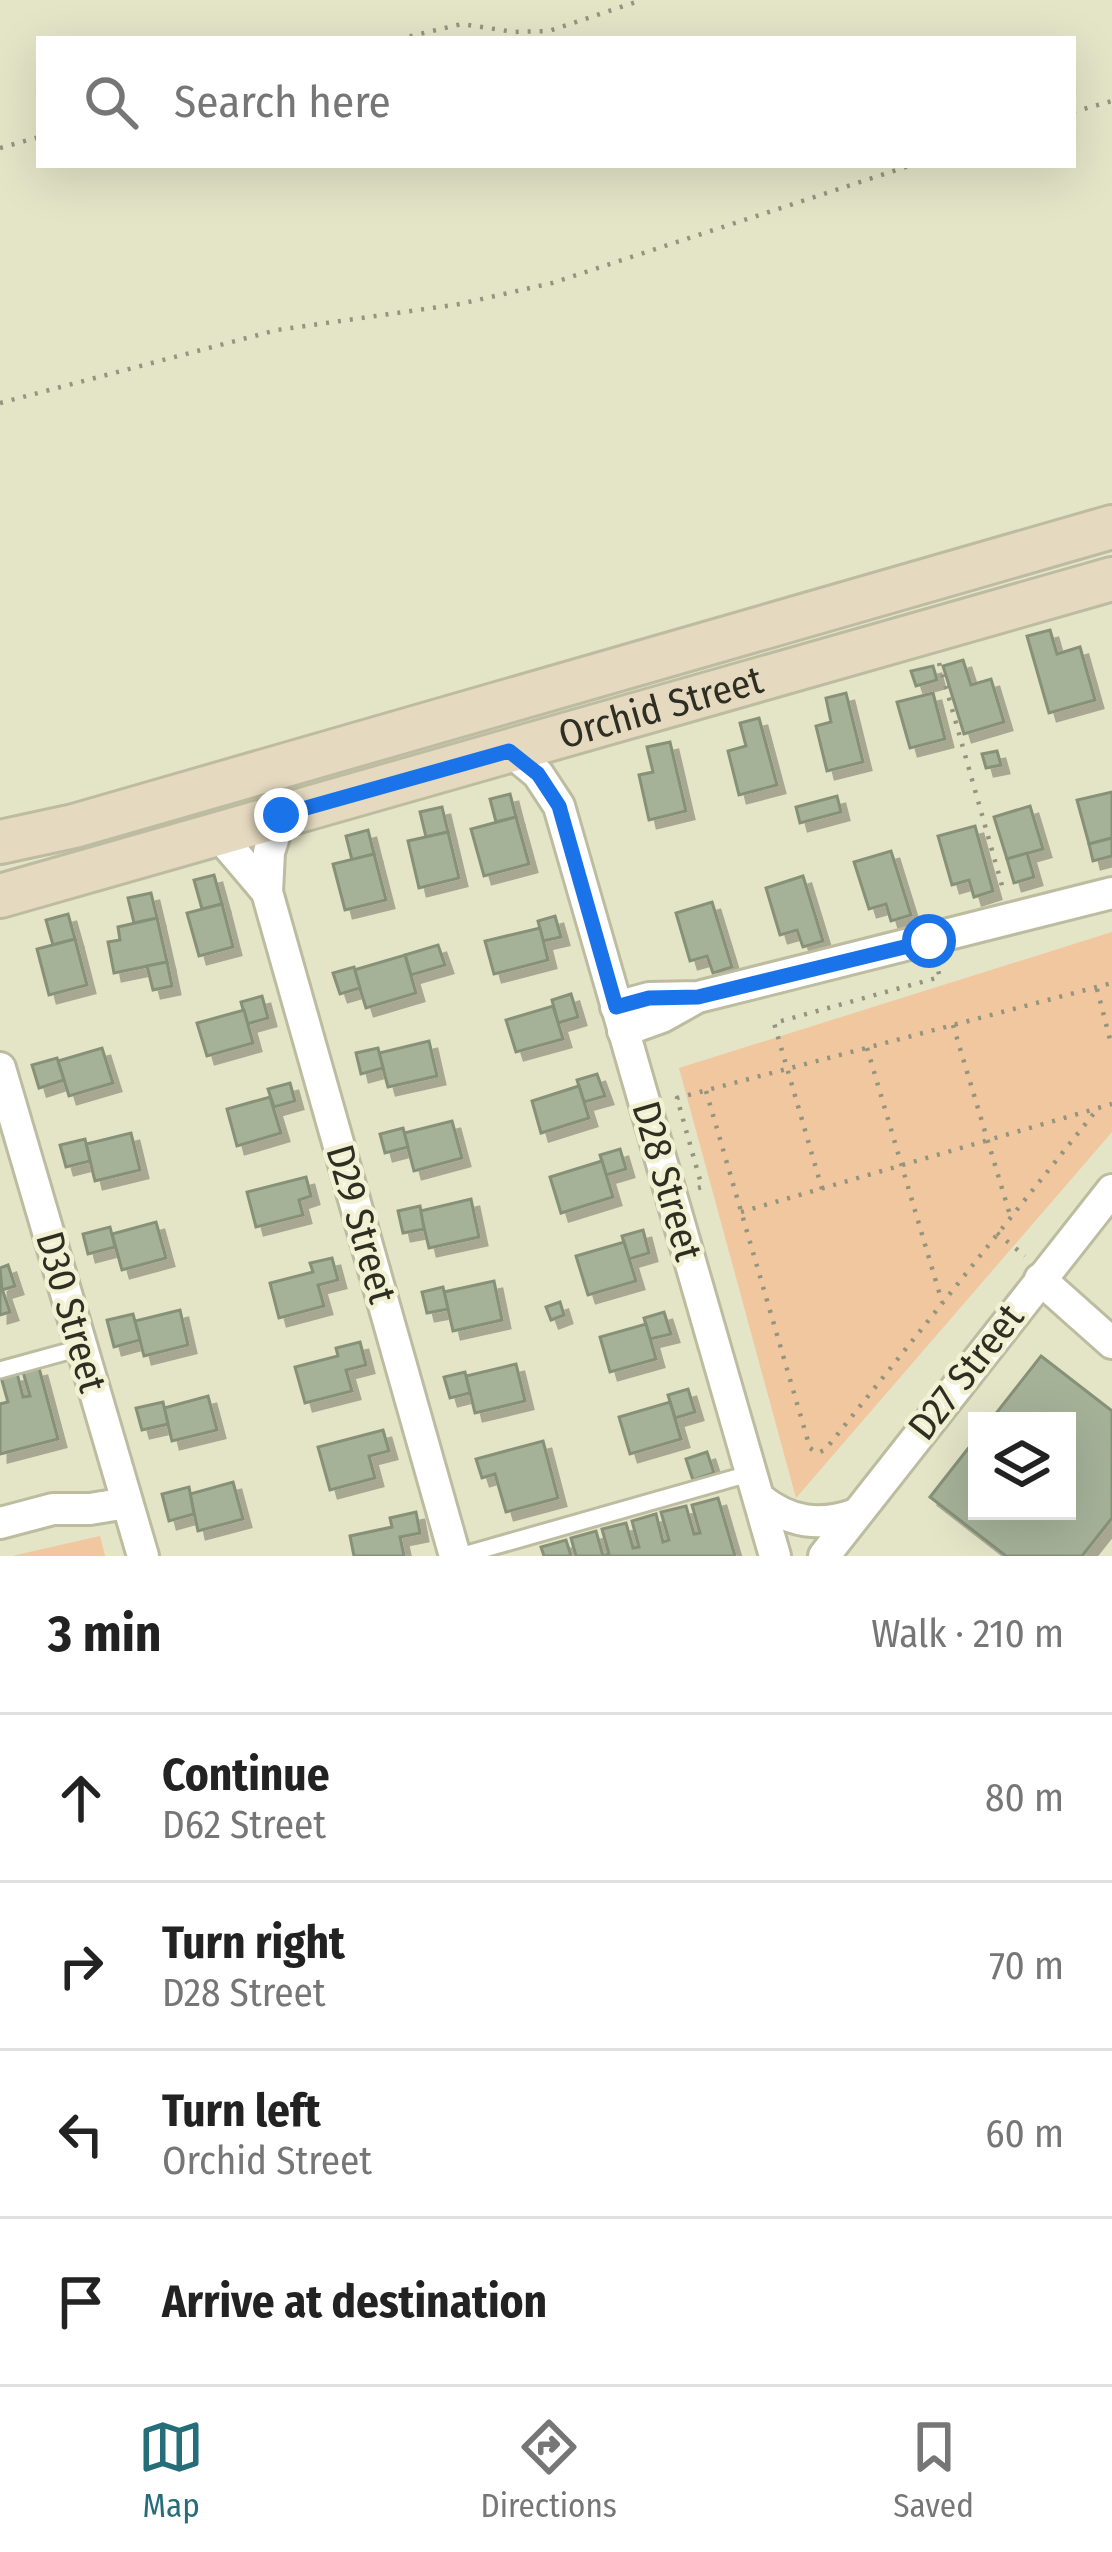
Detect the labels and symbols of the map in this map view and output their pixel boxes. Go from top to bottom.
street label: Orchid Street [553,657,768,759]
route end [254,788,308,842]
route start [902,914,956,968]
street label: D28 Street [622,1096,712,1266]
street label: D29 Street [316,1139,406,1309]
street label: D30 Street [26,1226,116,1398]
street label: D27 Street [899,1295,1033,1449]

